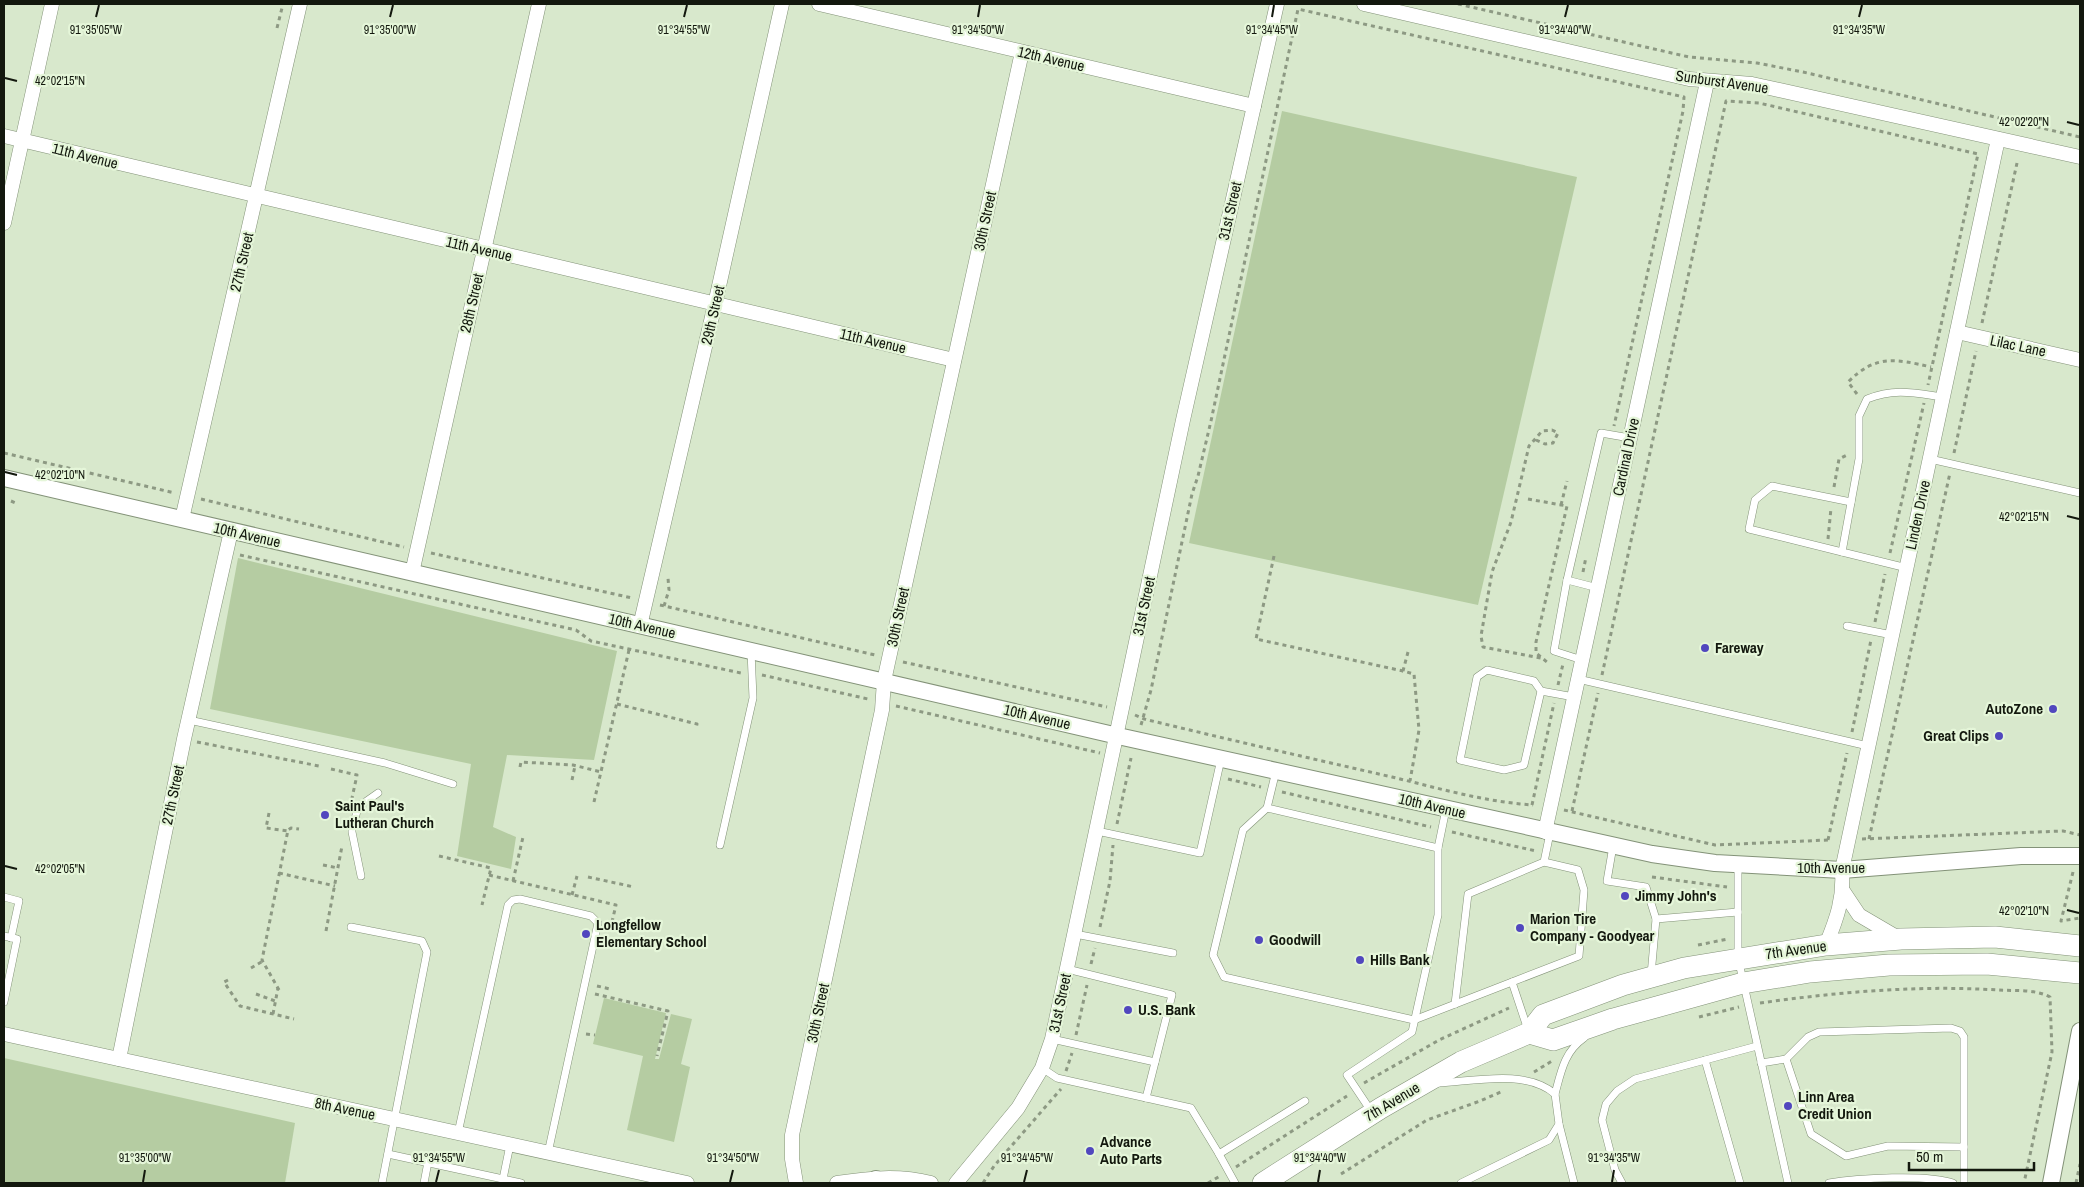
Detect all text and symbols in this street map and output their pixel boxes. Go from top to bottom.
text: 91°35'05"W [70,22,123,38]
text: 91°35'00"W [364,22,417,38]
text: 91°34'55"W [658,22,711,38]
text: 91°34'50"W [952,22,1005,38]
text: 91°34'45"W [1246,22,1299,38]
text: 91°34'40"W [1539,22,1592,38]
text: 91°34'35"W [1833,22,1886,38]
street label: 12th Avenue [1016,41,1087,76]
street label: Sunburst Avenue [1674,65,1770,98]
text: 42°02'15"N [35,73,85,89]
text: 42°02'20"N [1999,114,2049,130]
street label: 11th Avenue [50,137,120,174]
street label: 31st Street [1213,179,1247,242]
street label: 30th Street [968,189,1001,253]
street label: 27th Street [225,230,259,294]
street label: 11th Avenue [444,231,514,266]
street label: 28th Street [455,271,489,335]
street label: 29th Street [696,283,730,347]
street label: 11th Avenue [838,323,908,358]
street label: Lilac Lane [1988,329,2048,362]
street label: Cardinal Drive [1607,416,1644,498]
text: 42°02'10"N [35,467,85,483]
street label: Linden Drive [1900,478,1935,552]
text: 42°02'15"N [1999,509,2049,525]
street label: 10th Avenue [212,517,283,552]
street label: 31st Street [1127,574,1160,637]
street label: 30th Street [881,585,914,649]
street label: 10th Avenue [607,608,678,643]
place label: Fareway [1715,637,1764,658]
marker: Fareway [1699,642,1711,654]
place label: AutoZone [1986,698,2043,719]
street label: 10th Avenue [1002,699,1073,734]
marker: AutoZone [2047,703,2059,715]
place label: Great Clips [1923,725,1989,746]
marker: Great Clips [1993,730,2005,742]
street label: 27th Street [156,763,189,827]
street label: 10th Avenue [1397,788,1468,823]
place label: Saint Paul's Lutheran Church [335,795,434,833]
marker: Saint Paul's Lutheran Church [319,809,331,821]
street label: 10th Avenue [1797,857,1865,878]
text: 42°02'05"N [35,861,85,877]
place label: Jimmy John's [1635,885,1717,906]
marker: Jimmy John's [1619,890,1631,902]
text: 42°02'10"N [1999,903,2049,919]
place label: Marion Tire Company - Goodyear [1530,908,1655,946]
place label: Longfellow Elementary School [596,914,707,952]
marker: Marion Tire Company - Goodyear [1514,922,1526,934]
marker: Longfellow Elementary School [580,928,592,940]
place label: Goodwill [1269,929,1321,950]
marker: Goodwill [1253,934,1265,946]
street label: 7th Avenue [1764,935,1828,964]
place label: Hills Bank [1370,949,1430,970]
marker: Hills Bank [1354,954,1366,966]
street label: 31st Street [1043,971,1076,1034]
street label: 30th Street [801,981,834,1045]
place label: U.S. Bank [1138,999,1196,1020]
marker: U.S. Bank [1122,1004,1134,1016]
street label: 7th Avenue [1360,1077,1424,1126]
place label: Linn Area Credit Union [1798,1086,1872,1124]
street label: 8th Avenue [313,1092,377,1125]
marker: Linn Area Credit Union [1782,1100,1794,1112]
place label: Advance Auto Parts [1100,1131,1162,1169]
scale bar [1909,1140,2034,1172]
marker: Advance Auto Parts [1084,1145,1096,1157]
text: 50 m [1916,1146,1943,1167]
text: 91°35'00"W [119,1150,172,1166]
text: 91°34'55"W [413,1150,466,1166]
text: 91°34'50"W [707,1150,760,1166]
text: 91°34'45"W [1001,1150,1054,1166]
text: 91°34'40"W [1294,1150,1347,1166]
text: 91°34'35"W [1588,1150,1641,1166]

